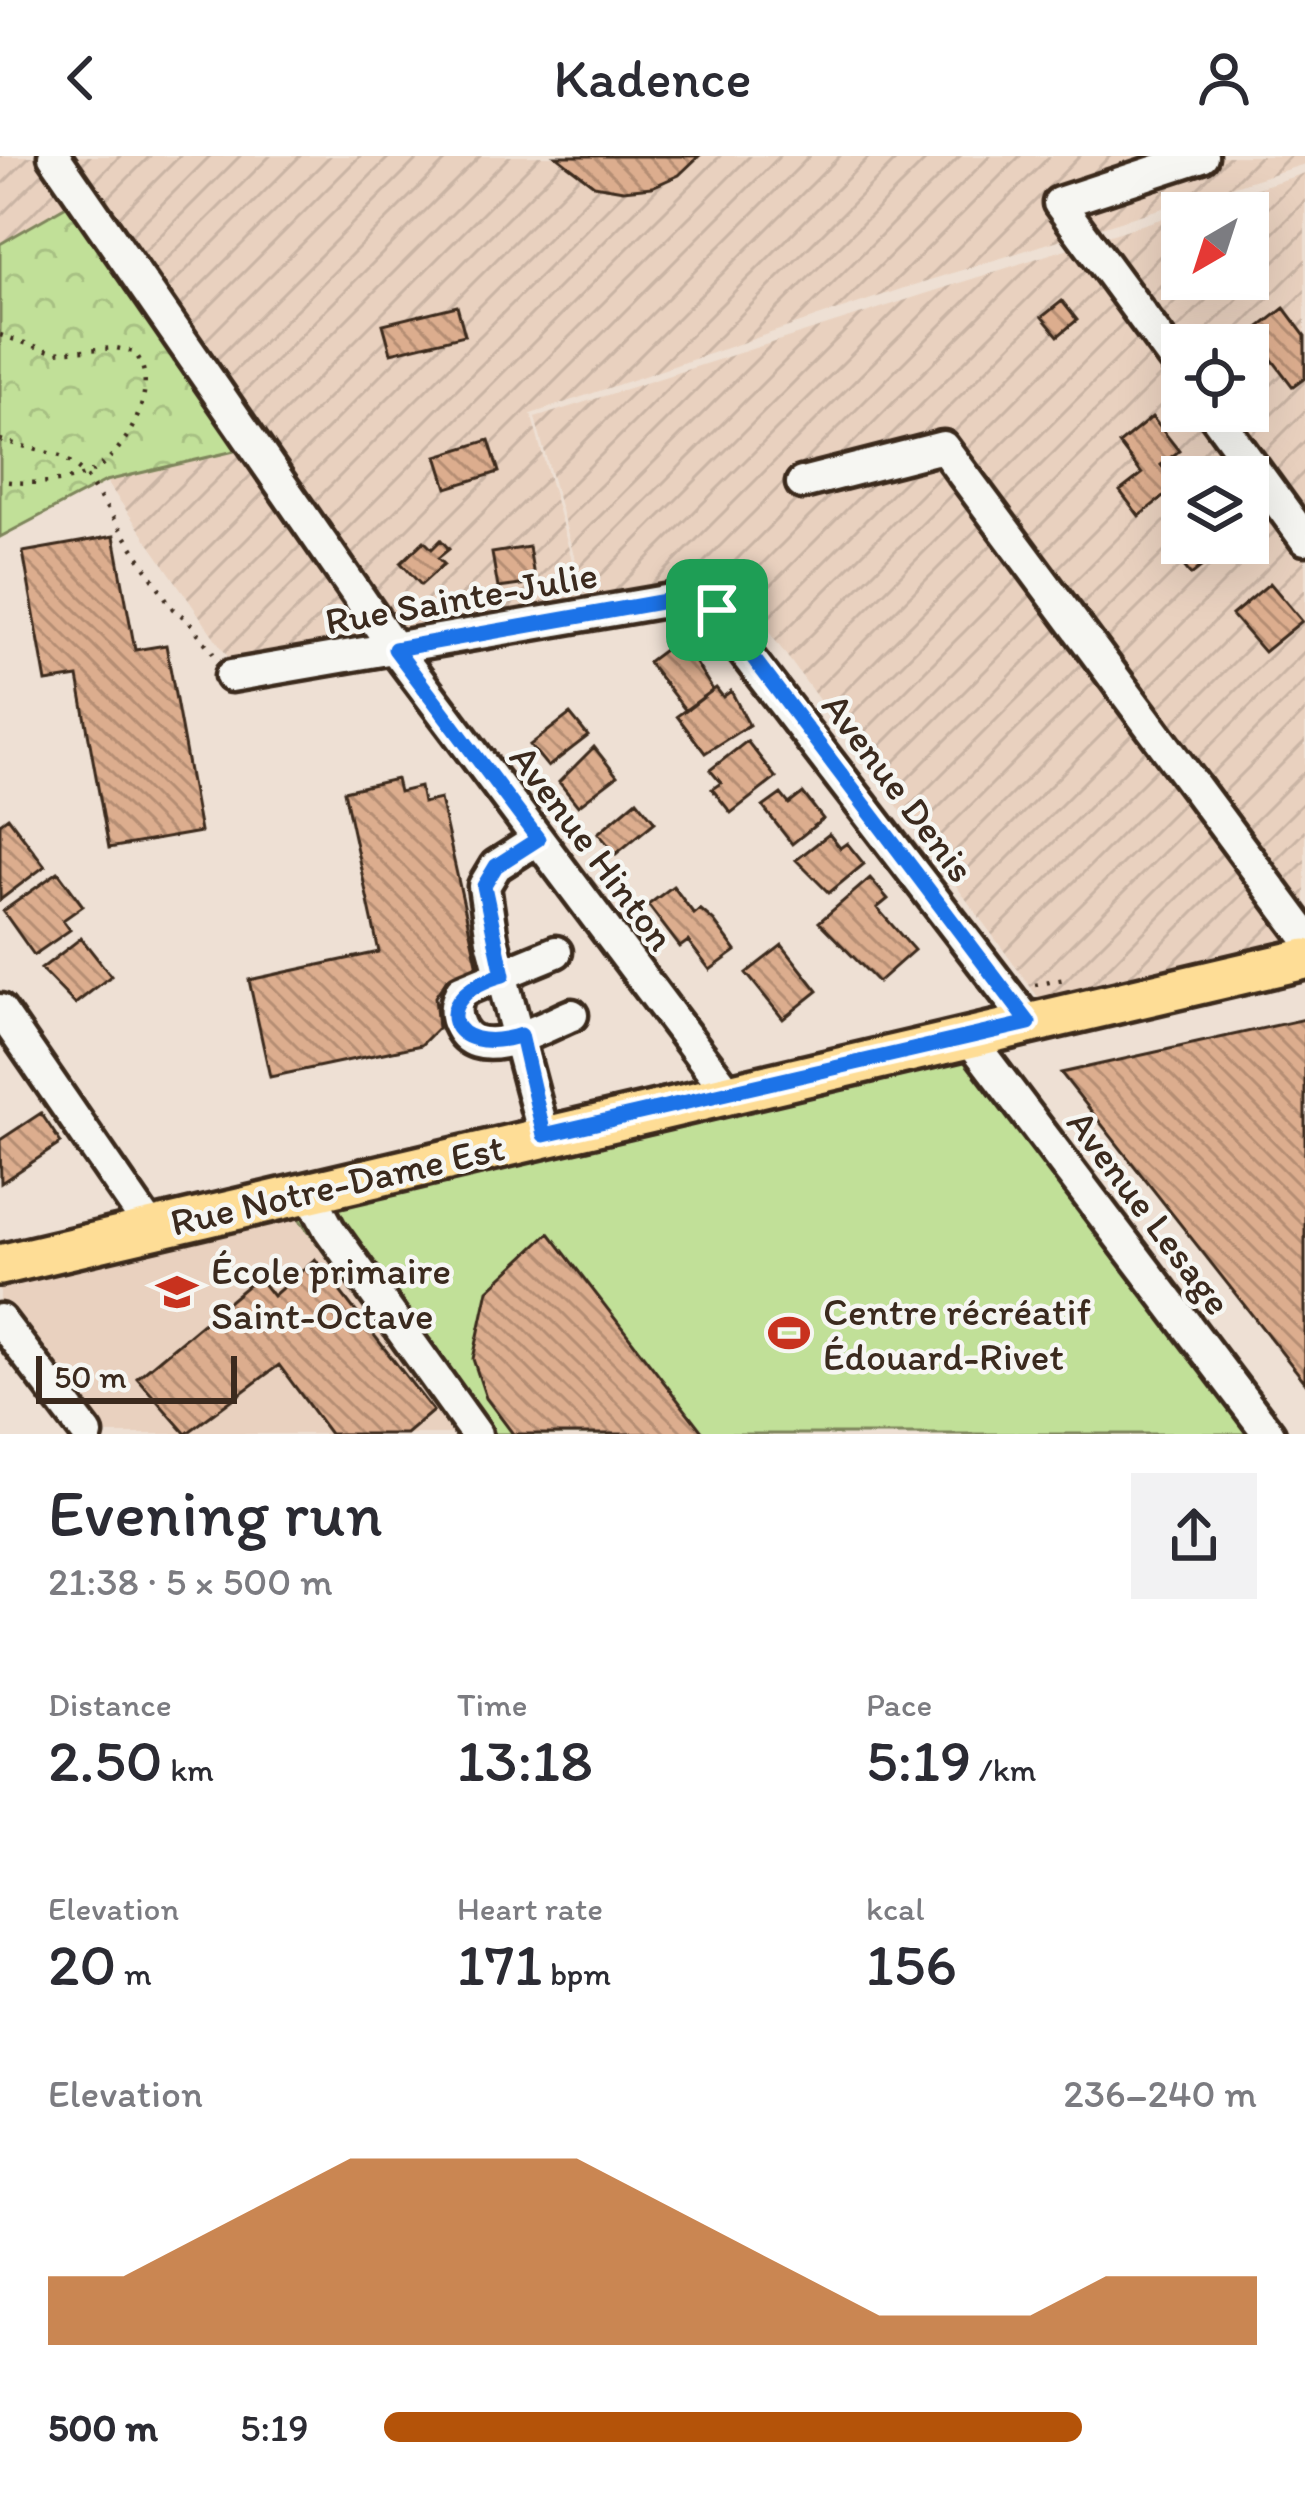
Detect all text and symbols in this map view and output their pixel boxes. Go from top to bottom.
icon: back [48,45,114,111]
icon: person [1191,45,1257,111]
text: Kadence [553,46,752,111]
north arrow [1161,192,1269,300]
map controls [1161,192,1269,564]
button: locate [1161,324,1269,432]
button: layers [1161,456,1269,564]
street label: Rue Sainte-Julie [321,550,601,645]
pin [666,559,768,661]
icon: arrive [684,577,750,643]
street label: Avenue Denis [812,683,985,891]
street label: Avenue Hinton [500,735,685,959]
street label: Avenue Lesage [1057,1100,1242,1324]
street label: Rue Notre-Dame Est [166,1123,509,1246]
place label: École primaire Saint-Octave [211,1247,451,1339]
school or university icon: École primaire Saint-Octave [154,1269,200,1315]
place label: Centre récréatif Édouard-Rivet [823,1288,1091,1380]
sports icon: Centre récréatif Édouard-Rivet [766,1310,812,1356]
scale bar [36,1350,237,1403]
text: 50 m [54,1357,127,1396]
text: Evening run [48,1473,383,1553]
button: share [1131,1473,1257,1599]
text: 21:38 · 5 × 500 m [48,1558,333,1605]
text: Distance [48,1685,172,1724]
text: Time [457,1685,527,1724]
text: Pace [866,1685,932,1724]
text: 2.50 [48,1724,163,1796]
text: 13:18 [457,1724,593,1796]
text: 5:19 [866,1724,971,1796]
text: km [163,1750,214,1789]
text: /km [971,1750,1036,1789]
text: Elevation [48,1889,179,1928]
text: Heart rate [457,1889,603,1928]
text: kcal [866,1889,925,1928]
text: 20 [48,1928,117,2000]
text: 171 [457,1928,542,2000]
text: 156 [866,1928,957,2000]
text: m [117,1954,152,1993]
text: bpm [542,1954,611,1993]
text: Elevation [48,2070,203,2117]
text: 236–240 m [1063,2070,1257,2117]
text: 500 m [48,2404,158,2451]
text: 5:19 [240,2404,309,2451]

